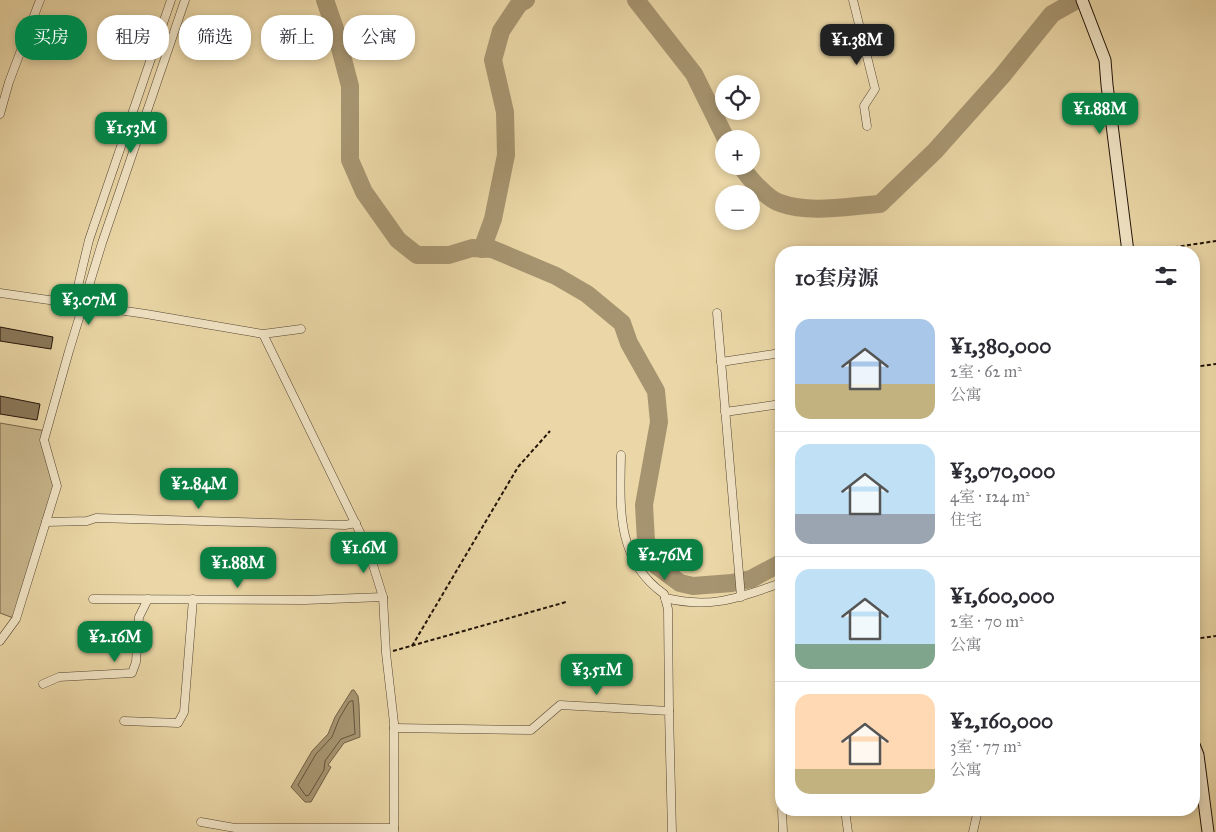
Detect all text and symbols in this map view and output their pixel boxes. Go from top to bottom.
chip: 买房 [15,15,87,60]
chip: 租房 [97,15,169,60]
chip: 筛选 [179,15,251,60]
chip: 新上 [261,15,333,60]
chip: 公寓 [343,15,415,60]
pin: ¥1.38M [816,23,898,66]
text: ¥1.38M [831,30,883,49]
map controls [715,75,760,230]
button: locate [715,75,760,120]
pin: ¥1.88M [1059,92,1141,135]
text: ¥1.88M [1073,99,1127,118]
pin: ¥1.53M [90,112,172,154]
text: ¥1.53M [106,118,156,137]
button: + [715,130,760,175]
button: − [715,185,760,230]
icon: filters [1152,262,1180,290]
text: 10套房源 [795,265,878,291]
pin: ¥3.07M [48,284,130,326]
text: ¥3.07M [62,290,116,309]
text: ¥1,380,000 [950,333,1051,359]
icon: home [835,339,895,399]
text: 2室 · 62 m² [950,362,1022,381]
text: 公寓 [950,385,982,404]
text: ¥3,070,000 [950,458,1055,484]
icon: home [835,464,895,524]
pin: ¥2.84M [158,468,240,510]
text: ¥2.84M [171,474,227,493]
text: 4室 · 124 m² [950,487,1030,506]
text: 住宅 [950,510,982,529]
pin: ¥1.6M [329,532,399,574]
text: ¥1.6M [342,538,386,557]
pin: ¥2.76M [624,538,706,581]
text: ¥2.76M [638,545,692,564]
pin: ¥1.88M [197,546,279,589]
text: ¥1.88M [211,553,265,572]
text: ¥1,600,000 [950,583,1055,609]
icon: home [835,589,895,649]
text: 2室 · 70 m² [950,612,1024,631]
pin: ¥2.16M [74,620,156,663]
text: ¥2.16M [88,627,142,646]
text: 公寓 [950,635,982,654]
pin: ¥3.51M [556,654,638,696]
text: ¥3.51M [572,660,622,679]
text: ¥2,160,000 [950,708,1053,734]
icon: home [835,714,895,774]
text: 3室 · 77 m² [950,737,1021,756]
text: 公寓 [950,760,982,779]

